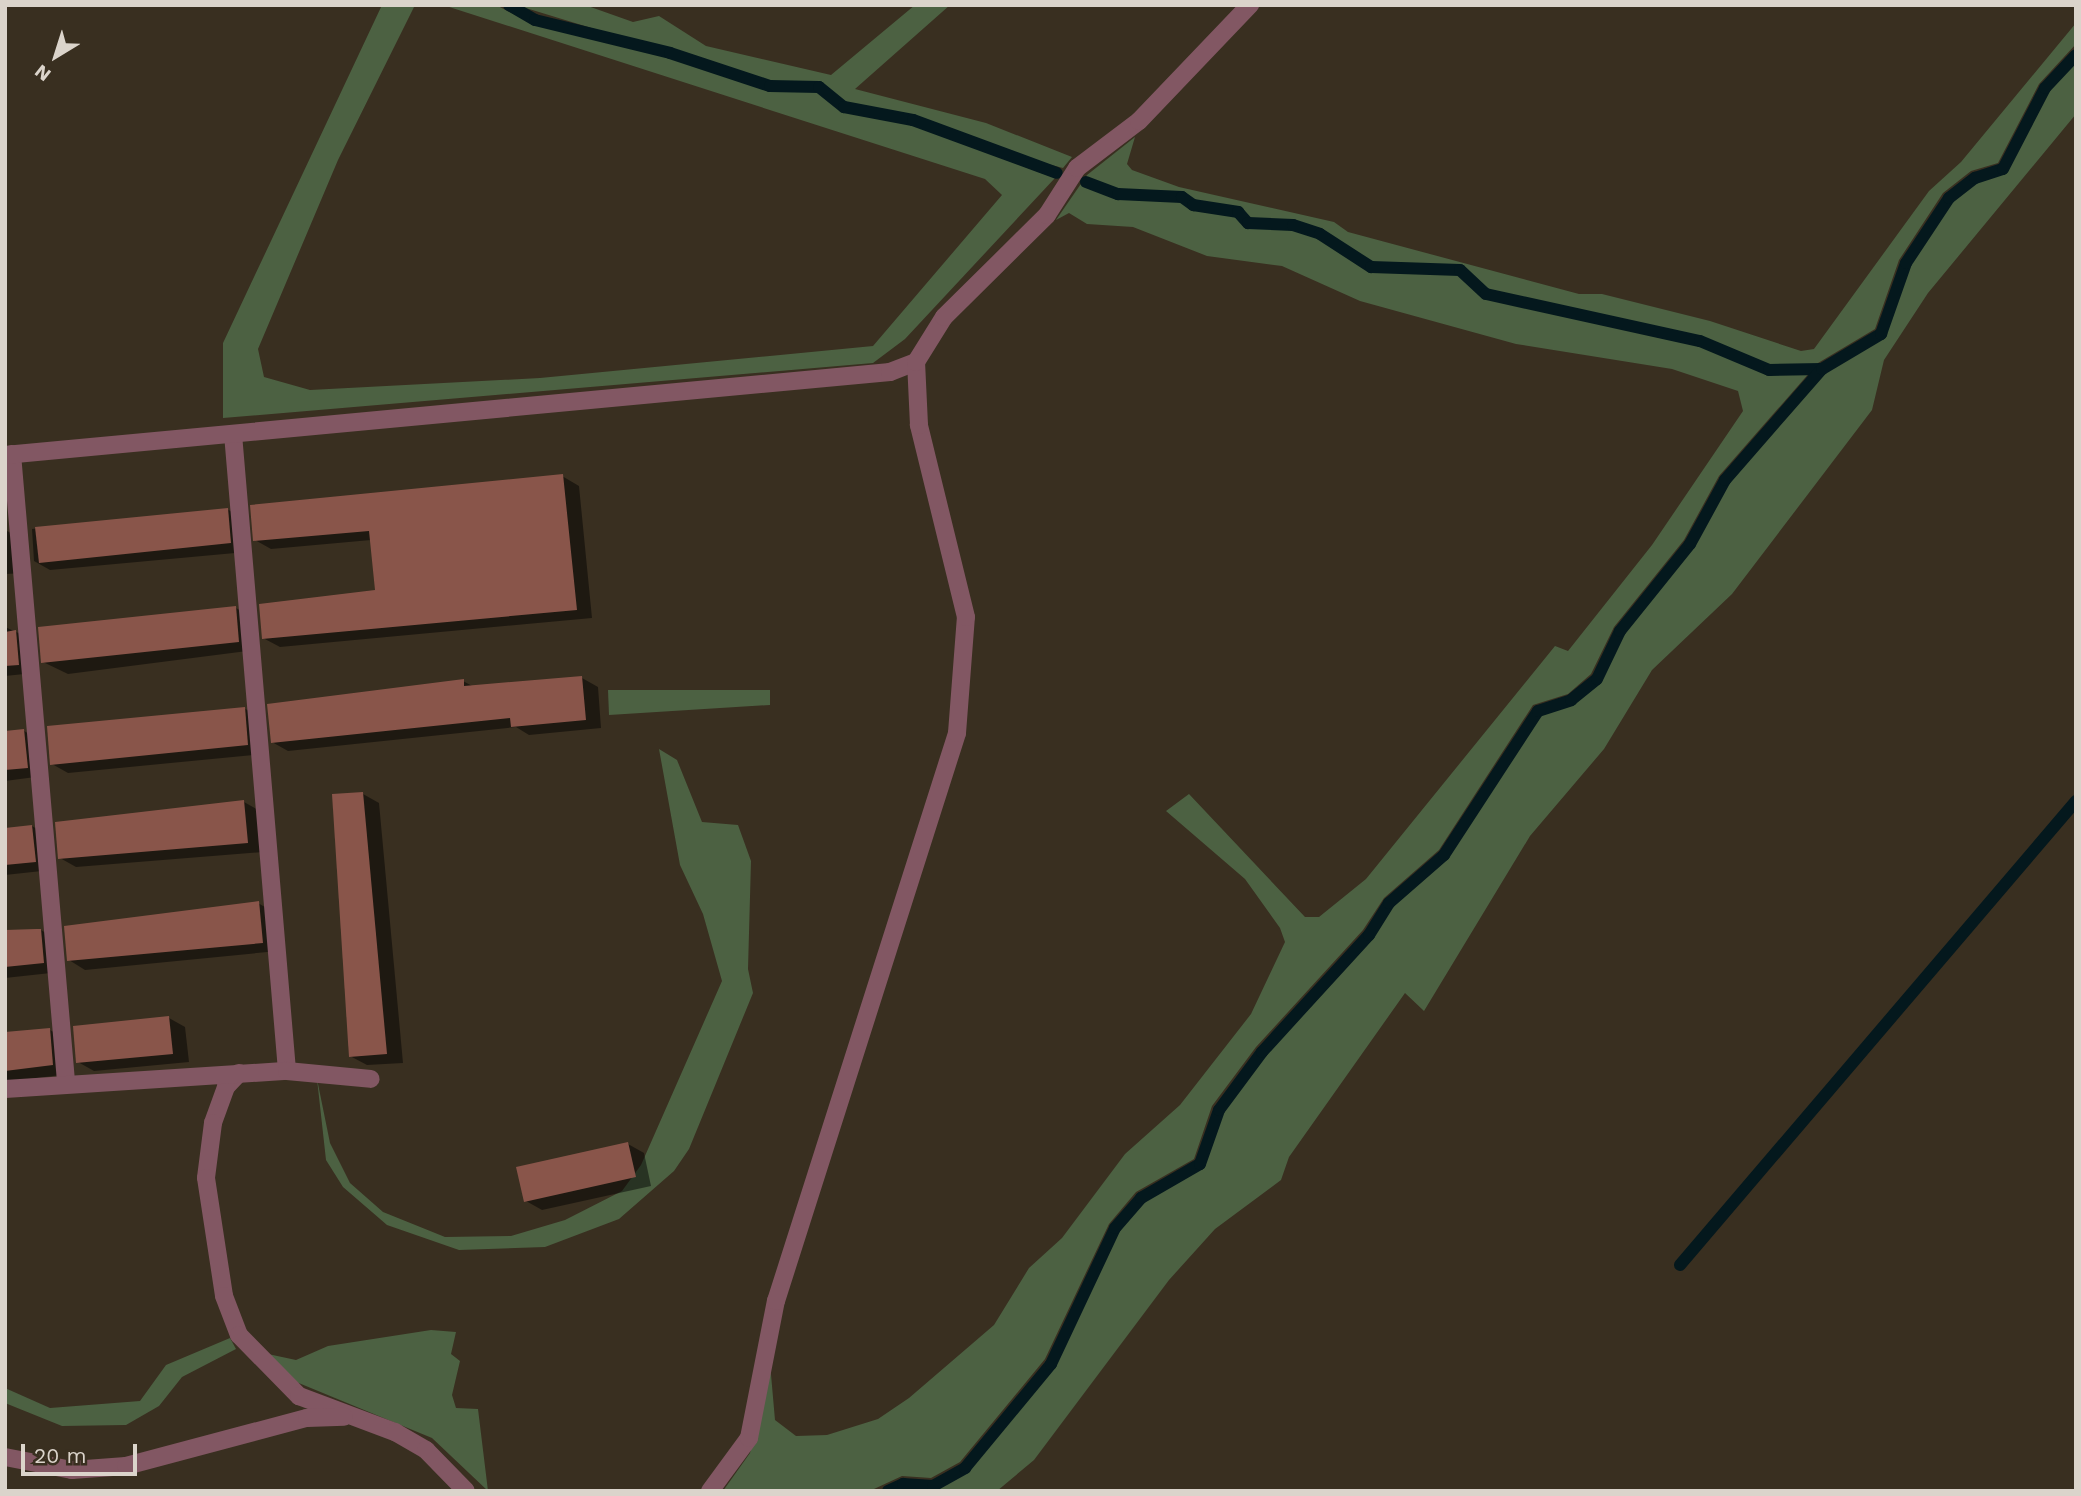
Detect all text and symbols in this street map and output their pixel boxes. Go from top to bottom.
north arrow [21,21,91,91]
text: N [30,60,55,86]
scale bar [24,1430,140,1474]
text: 20 m [34,1443,86,1468]

